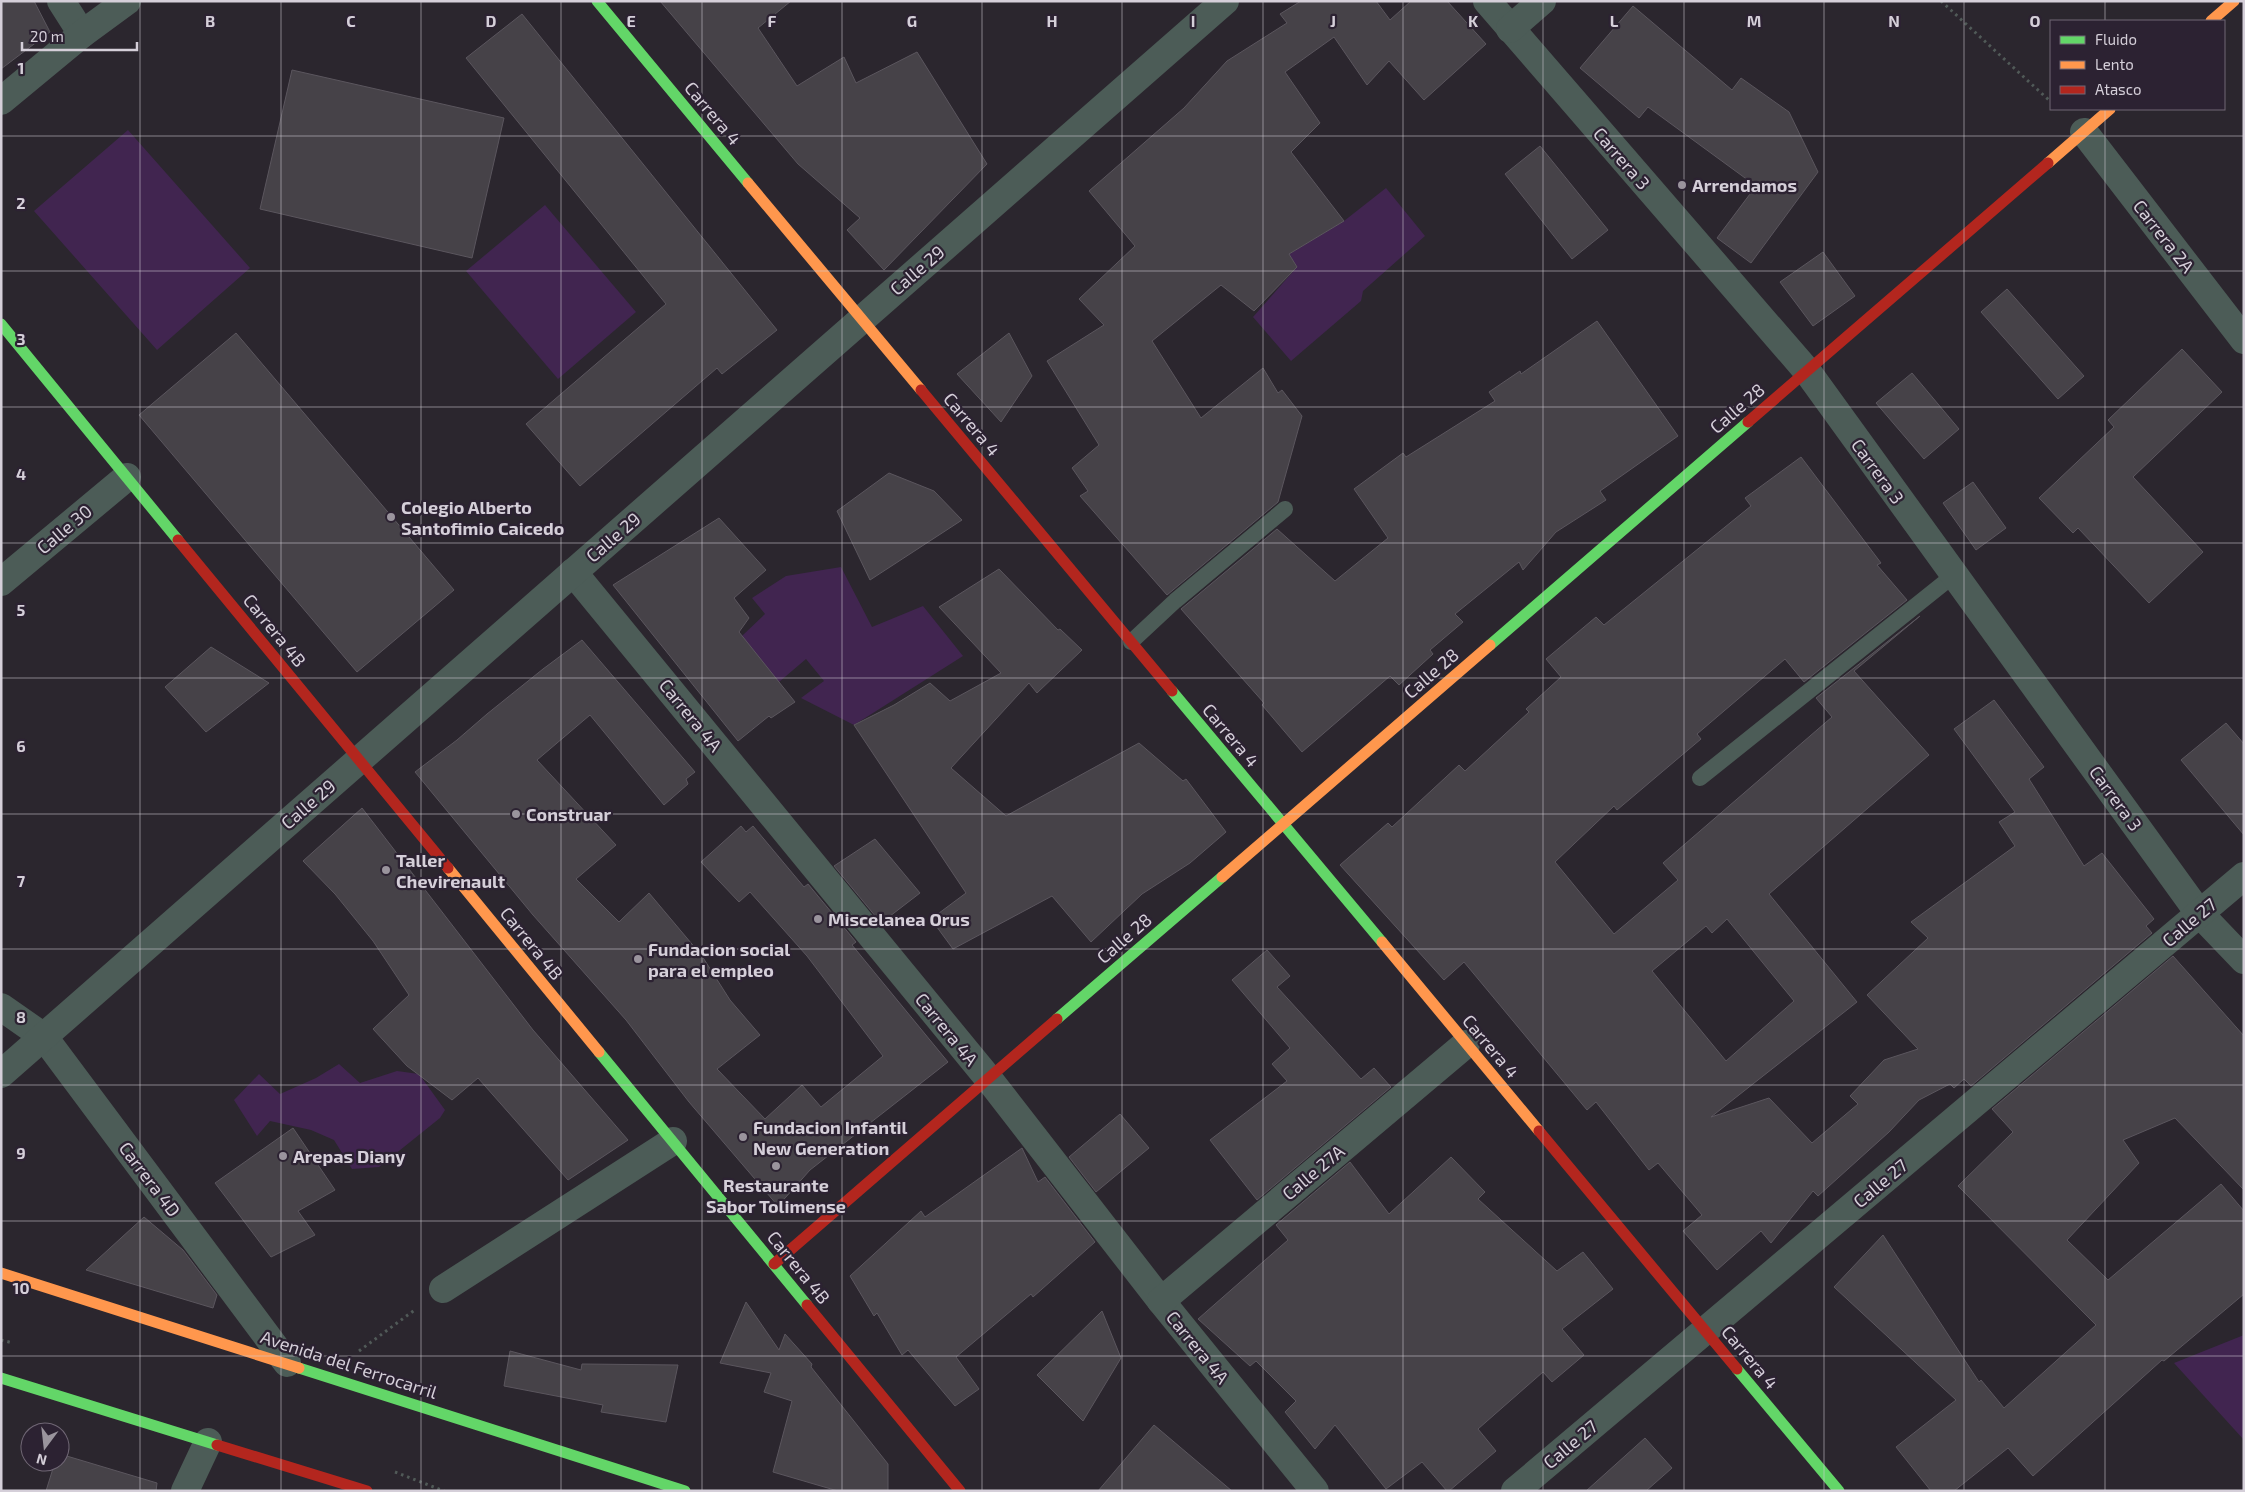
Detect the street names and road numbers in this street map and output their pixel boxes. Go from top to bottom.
street label: Carrera 4 [680,77,746,149]
street label: Carrera 3 [1589,122,1655,194]
street label: Carrera 2A [2129,195,2200,277]
street label: Calle 29 [885,240,949,300]
street label: Calle 28 [1705,378,1769,438]
street label: Carrera 4 [939,388,1005,460]
street label: Carrera 3 [1847,434,1909,508]
street label: Calle 30 [32,500,96,558]
street label: Calle 29 [581,507,645,567]
street label: Carrera 4B [239,589,311,671]
street label: Calle 28 [1399,643,1463,703]
street label: Carrera 4A [655,674,728,757]
street label: Carrera 4 [1198,699,1264,771]
street label: Carrera 3 [2085,761,2147,835]
street label: Calle 29 [276,774,340,834]
street label: Calle 27 [2157,893,2221,951]
street label: Carrera 4B [496,902,568,984]
street label: Calle 28 [1092,908,1156,968]
street label: Carrera 4A [911,988,984,1071]
street label: Carrera 4 [1458,1010,1524,1082]
street label: Carrera 4D [115,1137,185,1221]
street label: Calle 27A [1277,1139,1349,1204]
street label: Calle 27 [1848,1154,1912,1212]
street label: Carrera 4B [763,1226,835,1308]
street label: Carrera 4A [1162,1306,1235,1389]
street label: Carrera 4 [1717,1321,1783,1393]
street label: Avenida del Ferrocarril [258,1325,441,1403]
street label: Calle 27 [1538,1415,1602,1473]

